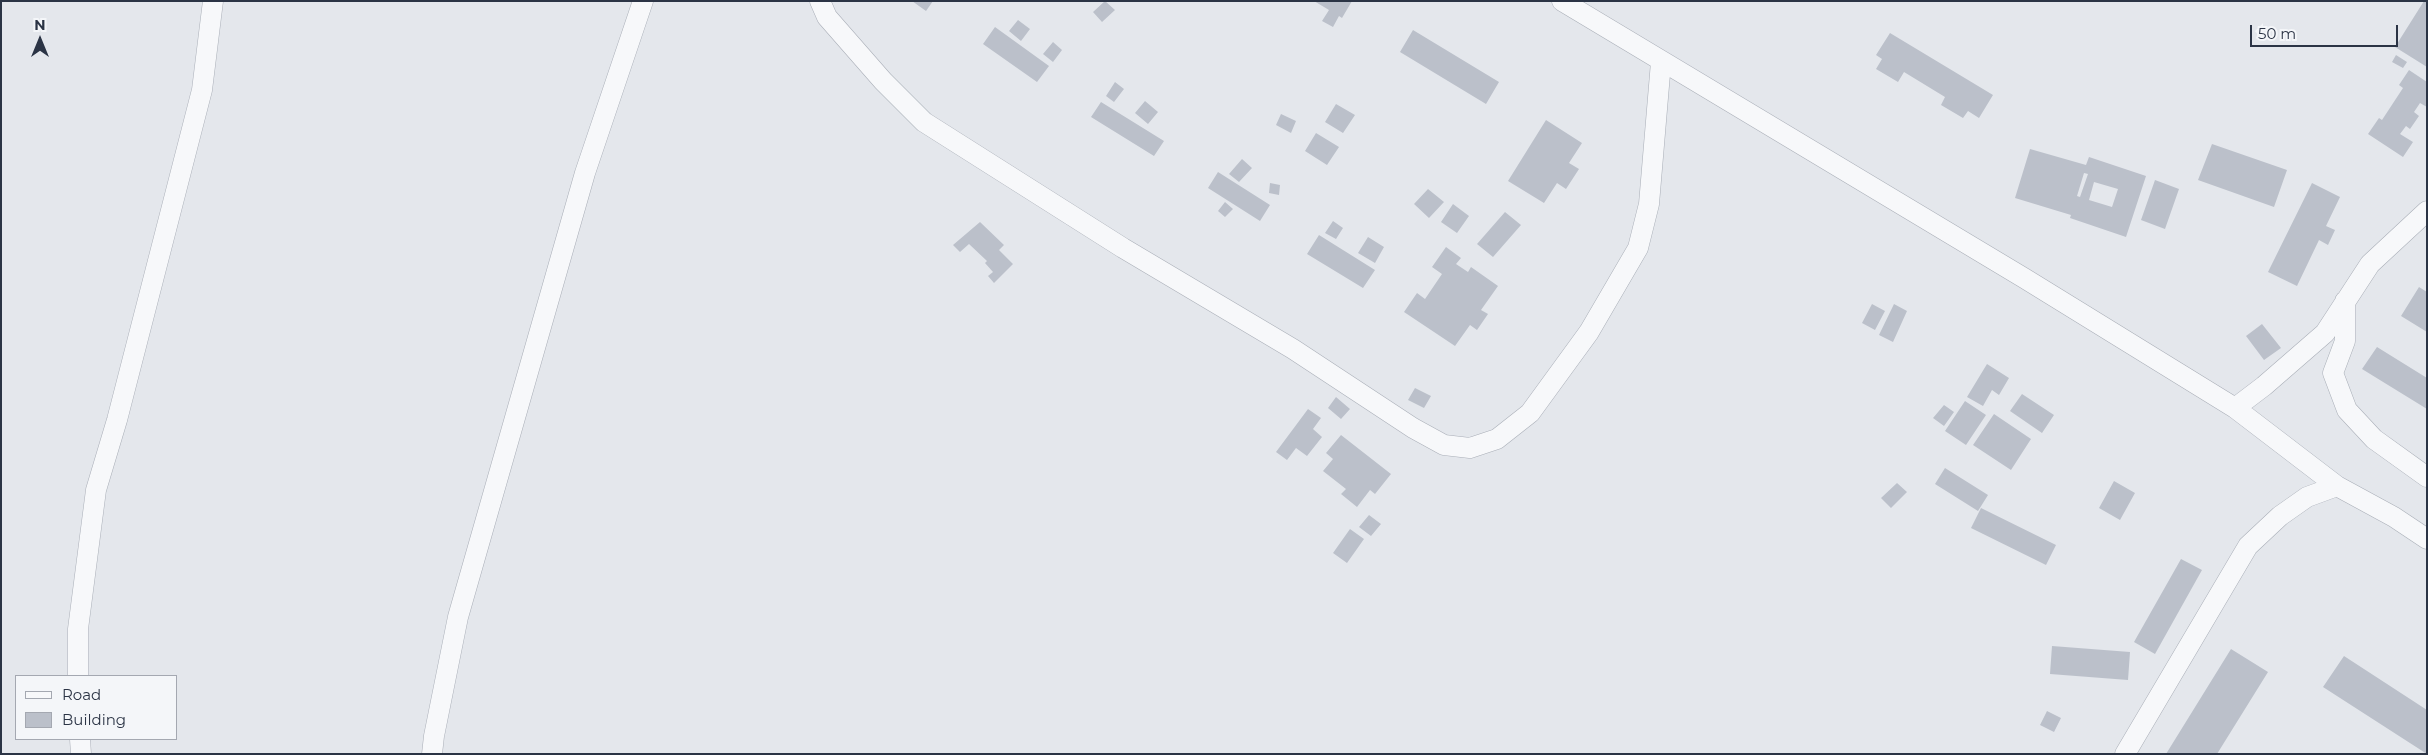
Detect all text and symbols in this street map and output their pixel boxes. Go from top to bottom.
north arrow [15,15,65,65]
scale bar [2253,15,2400,47]
text: N [34,16,46,34]
text: 50 m [2258,24,2296,43]
legend [15,675,178,740]
text: Road [62,685,101,704]
text: Building [62,710,126,729]

